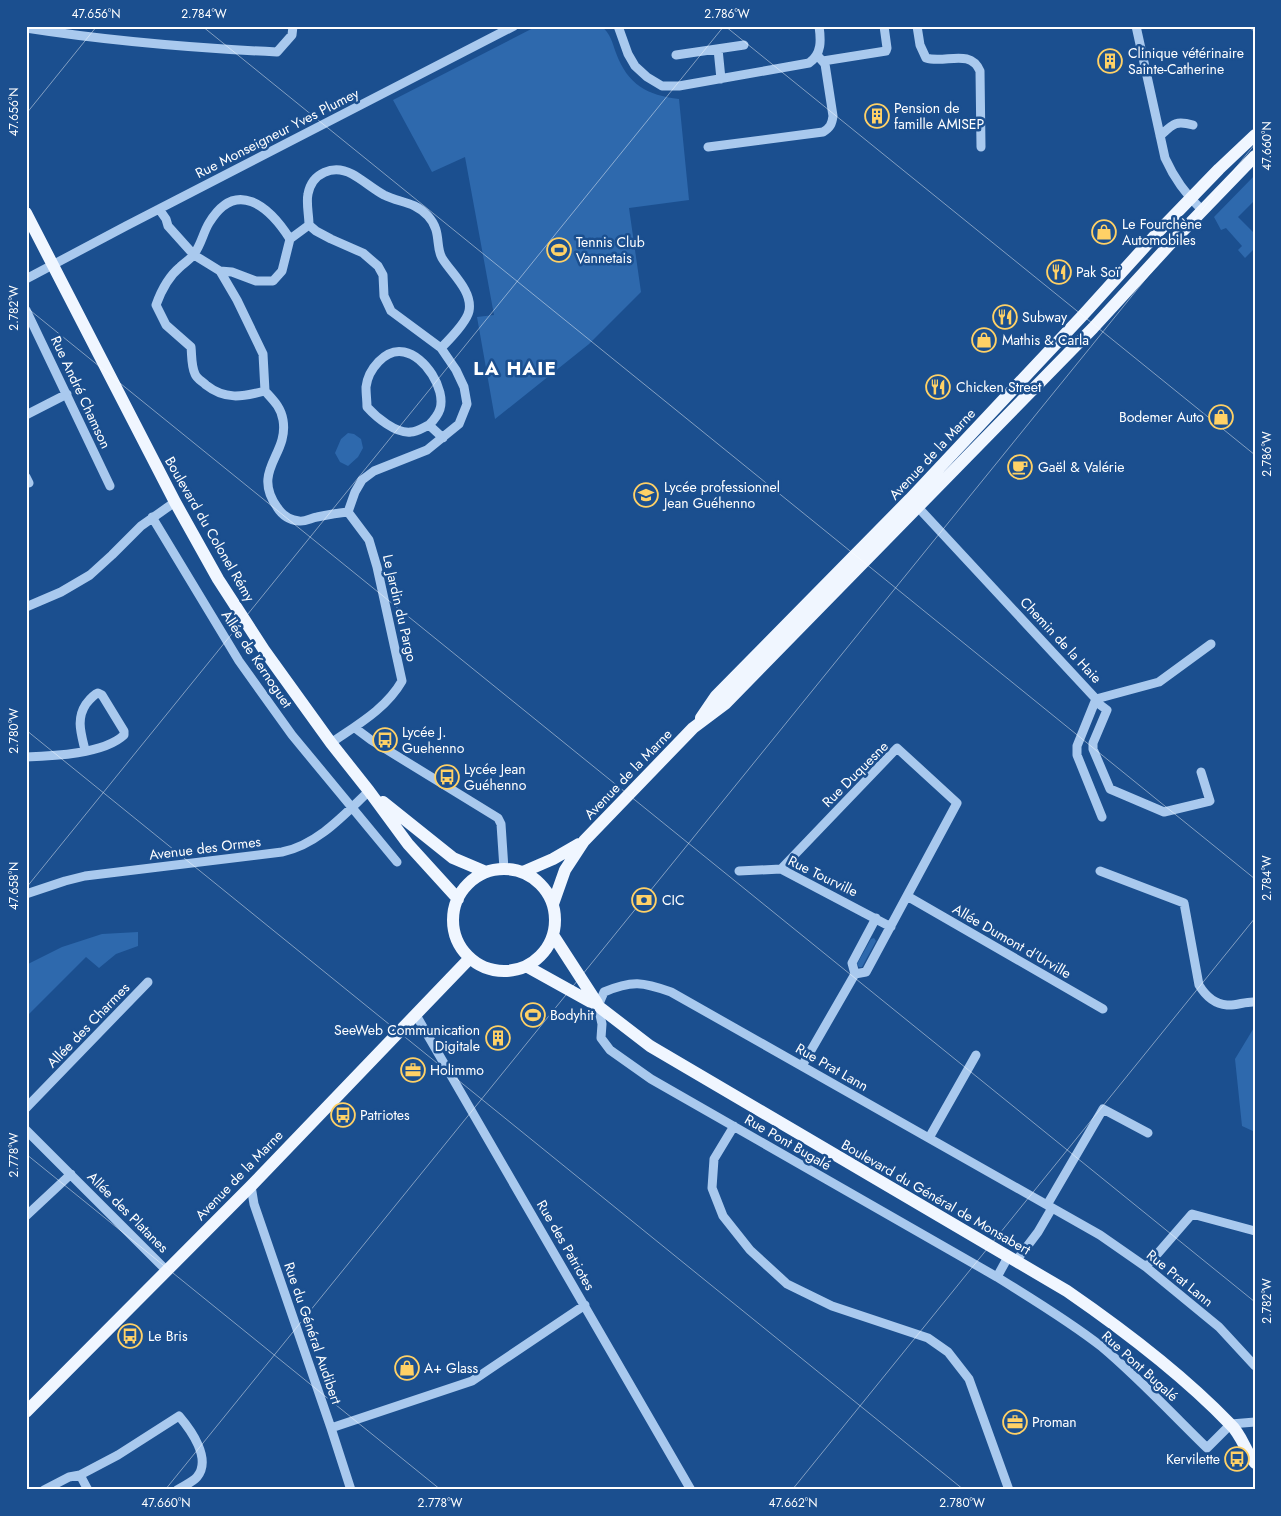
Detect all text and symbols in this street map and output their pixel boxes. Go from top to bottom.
text: 47.656°N [72,5,120,23]
text: 2.784°W [181,5,227,23]
text: 2.786°W [704,5,750,23]
place label: Clinique vétérinaire Sainte-Catherine [1128,43,1244,79]
building icon: Clinique vétérinaire Sainte-Catherine [1097,48,1123,74]
street label: Rue Monseigneur Yves Plumey [192,83,363,183]
text: 47.656°N [5,88,23,136]
place label: Pension de famille AMISEP [894,98,985,134]
building icon: Pension de famille AMISEP [864,103,890,129]
text: 47.660°N [1258,121,1276,171]
place label: Le Fourchène Automobiles [1122,214,1202,250]
shop icon: Le Fourchène Automobiles [1091,219,1117,245]
place label: Tennis Club Vannetais [576,232,645,268]
sports icon: Tennis Club Vannetais [546,237,572,263]
restaurant icon: Pak Soï [1046,259,1072,285]
place label: Pak Soï [1076,262,1120,282]
text: 2.782°W [5,285,23,331]
restaurant icon: Subway [992,304,1018,330]
place label: Subway [1022,307,1068,327]
shop icon: Mathis & Carla [971,327,997,353]
place label: Mathis & Carla [1002,330,1089,350]
street label: Rue André Chamson [46,332,116,452]
district label: LA HAIE [473,355,557,382]
restaurant icon: Chicken Street [925,374,951,400]
place label: Chicken Street [956,377,1042,397]
street label: Avenue de la Marne [884,404,980,504]
shop icon: Bodemer Auto [1208,404,1234,430]
place label: Bodemer Auto [1119,407,1204,427]
text: 2.786°W [1258,431,1276,477]
street label: Boulevard du Colonel Rémy [160,453,260,606]
cafe icon: Gaël & Valérie [1007,454,1033,480]
place label: Gaël & Valérie [1038,457,1125,477]
place label: Lycée professionnel Jean Guéhenno [662,477,780,513]
school or university icon: Lycée professionnel Jean Guéhenno [633,482,659,508]
street label: Le Jardin du Pargo [378,552,422,664]
street label: Chemin de la Haie [1016,592,1106,688]
street label: Allée de Kernoguet [217,606,298,712]
text: 2.780°W [5,708,23,754]
place label: Lycée J. Guehenno [402,722,465,758]
street label: Avenue de la Marne [580,724,676,824]
bus stop icon: Lycée J. Guehenno [372,727,398,753]
street label: Rue Duquesne [817,736,893,812]
place label: Lycée Jean Guéhenno [464,759,527,795]
bus stop icon: Lycée Jean Guéhenno [434,764,460,790]
street label: Avenue des Ormes [148,831,262,865]
street label: Rue Tourville [785,850,861,902]
text: 2.784°W [1258,855,1276,901]
text: 47.658°N [5,862,23,910]
bank icon: CIC [631,887,657,913]
place label: CIC [662,890,685,910]
street label: Allée Dumont d'Urville [949,899,1075,983]
street label: Allée des Charmes [42,978,134,1072]
sports icon: Bodyhit [520,1002,546,1028]
place label: Bodyhit [550,1005,595,1025]
place label: SeeWeb Communication Digitale [334,1020,480,1056]
building icon: SeeWeb Communication Digitale [485,1025,511,1051]
street label: Rue Prat Lann [792,1038,872,1096]
office icon: Holimmo [400,1057,426,1083]
place label: Holimmo [430,1060,484,1080]
bus stop icon: Patriotes [330,1102,356,1128]
place label: Patriotes [360,1105,410,1125]
street label: Rue Pont Bugalé [741,1109,835,1175]
street label: Avenue de la Marne [191,1125,287,1225]
text: 2.778°W [5,1132,23,1177]
street label: Boulevard du Général de Monsabert [838,1134,1035,1260]
street label: Allée des Platanes [83,1167,173,1257]
street label: Rue des Patriotes [532,1196,600,1294]
street label: Rue Prat Lann [1142,1245,1218,1311]
street label: Rue du Général Audibert [279,1259,347,1407]
text: 2.782°W [1258,1278,1276,1324]
bus stop icon: Le Bris [117,1323,143,1349]
place label: Le Bris [148,1326,188,1346]
street label: Rue Pont Bugalé [1097,1326,1183,1406]
shop icon: A+ Glass [394,1355,420,1381]
place label: A+ Glass [424,1358,478,1378]
office icon: Proman [1002,1409,1028,1435]
place label: Proman [1032,1412,1077,1432]
bus stop icon: Kervilette [1224,1446,1250,1472]
place label: Kervilette [1166,1449,1220,1469]
text: 47.660°N [141,1494,191,1512]
text: 2.778°W [418,1494,463,1512]
text: 47.662°N [769,1494,817,1512]
text: 2.780°W [939,1494,985,1512]

